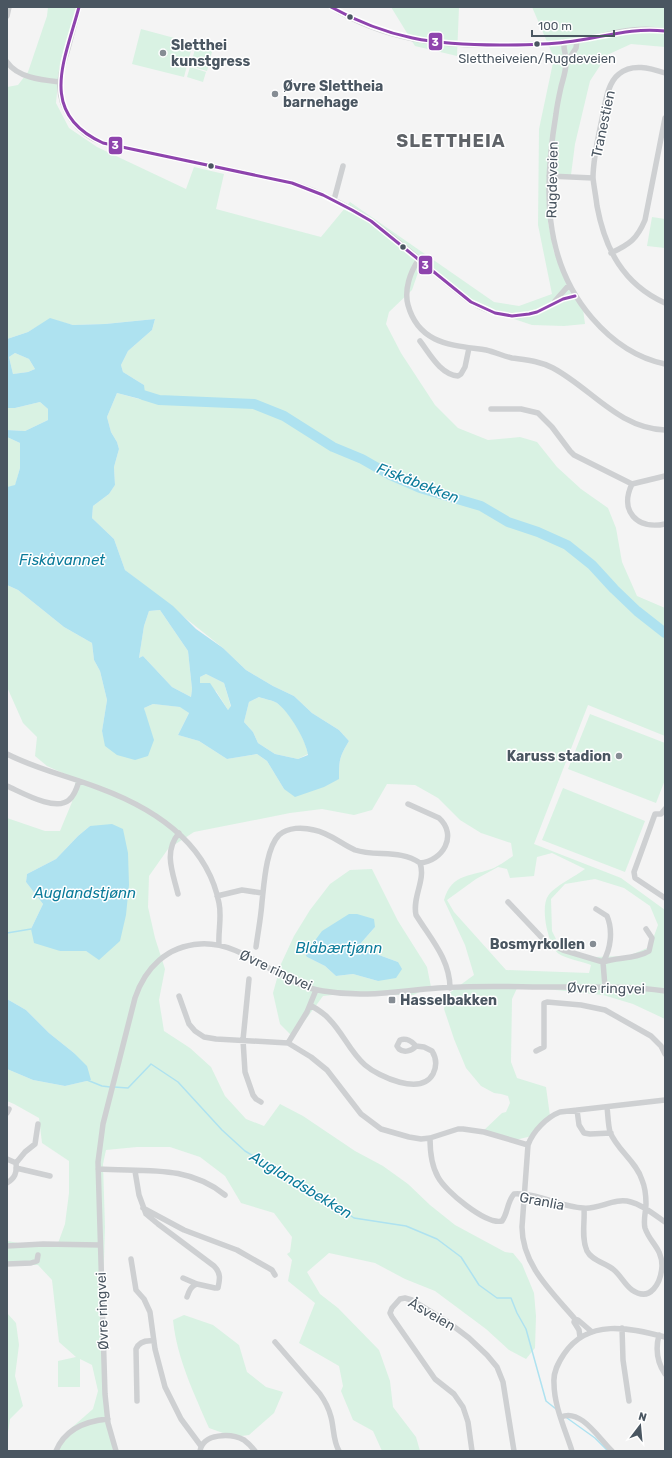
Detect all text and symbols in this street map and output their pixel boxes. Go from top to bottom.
unlabelled marker [345,12,355,22]
scale bar [532,12,614,38]
text: 100 m [538,19,572,33]
line badge: 3 [428,32,443,51]
text: 3 [431,36,439,49]
place label: Sletthei kunstgress [171,37,251,70]
marker: Slettheiveien/Rugdeveien [532,39,542,49]
marker: Sletthei kunstgress [158,48,168,58]
place label: Slettheiveien/Rugdeveien [458,51,616,67]
place label: Øvre Slettheia barnehage [283,78,383,111]
marker: Øvre Slettheia barnehage [270,89,280,99]
street label: Tranestien [588,89,619,159]
district label: SLETTHEIA [396,130,506,152]
line badge: 3 [108,136,123,155]
text: 3 [111,139,119,152]
street label: Rugdeveien [543,141,562,219]
unlabelled marker [206,161,216,171]
unlabelled marker [398,242,408,252]
line badge: 3 [418,255,433,275]
text: 3 [421,259,429,272]
water label: Fiskåbekken [374,459,462,507]
water label: Fiskåvannet [19,551,105,569]
place label: Karuss stadion [507,748,611,765]
marker: Karuss stadion [614,751,624,761]
water label: Auglandstjønn [33,884,136,902]
place label: Bosmyrkollen [490,936,585,953]
water label: Blåbærtjønn [296,939,382,957]
marker: Bosmyrkollen [588,939,598,949]
street label: Øvre ringvei [237,946,315,995]
street label: Øvre ringvei [567,979,645,998]
place label: Hasselbakken [400,992,497,1009]
marker: Hasselbakken [387,995,397,1005]
water label: Auglandsbekken [246,1147,355,1223]
street label: Granlia [518,1189,566,1214]
street label: Øvre ringvei [93,1272,112,1350]
street label: Åsveien [405,1293,459,1335]
north arrow [620,1406,660,1446]
text: N [637,1410,648,1424]

